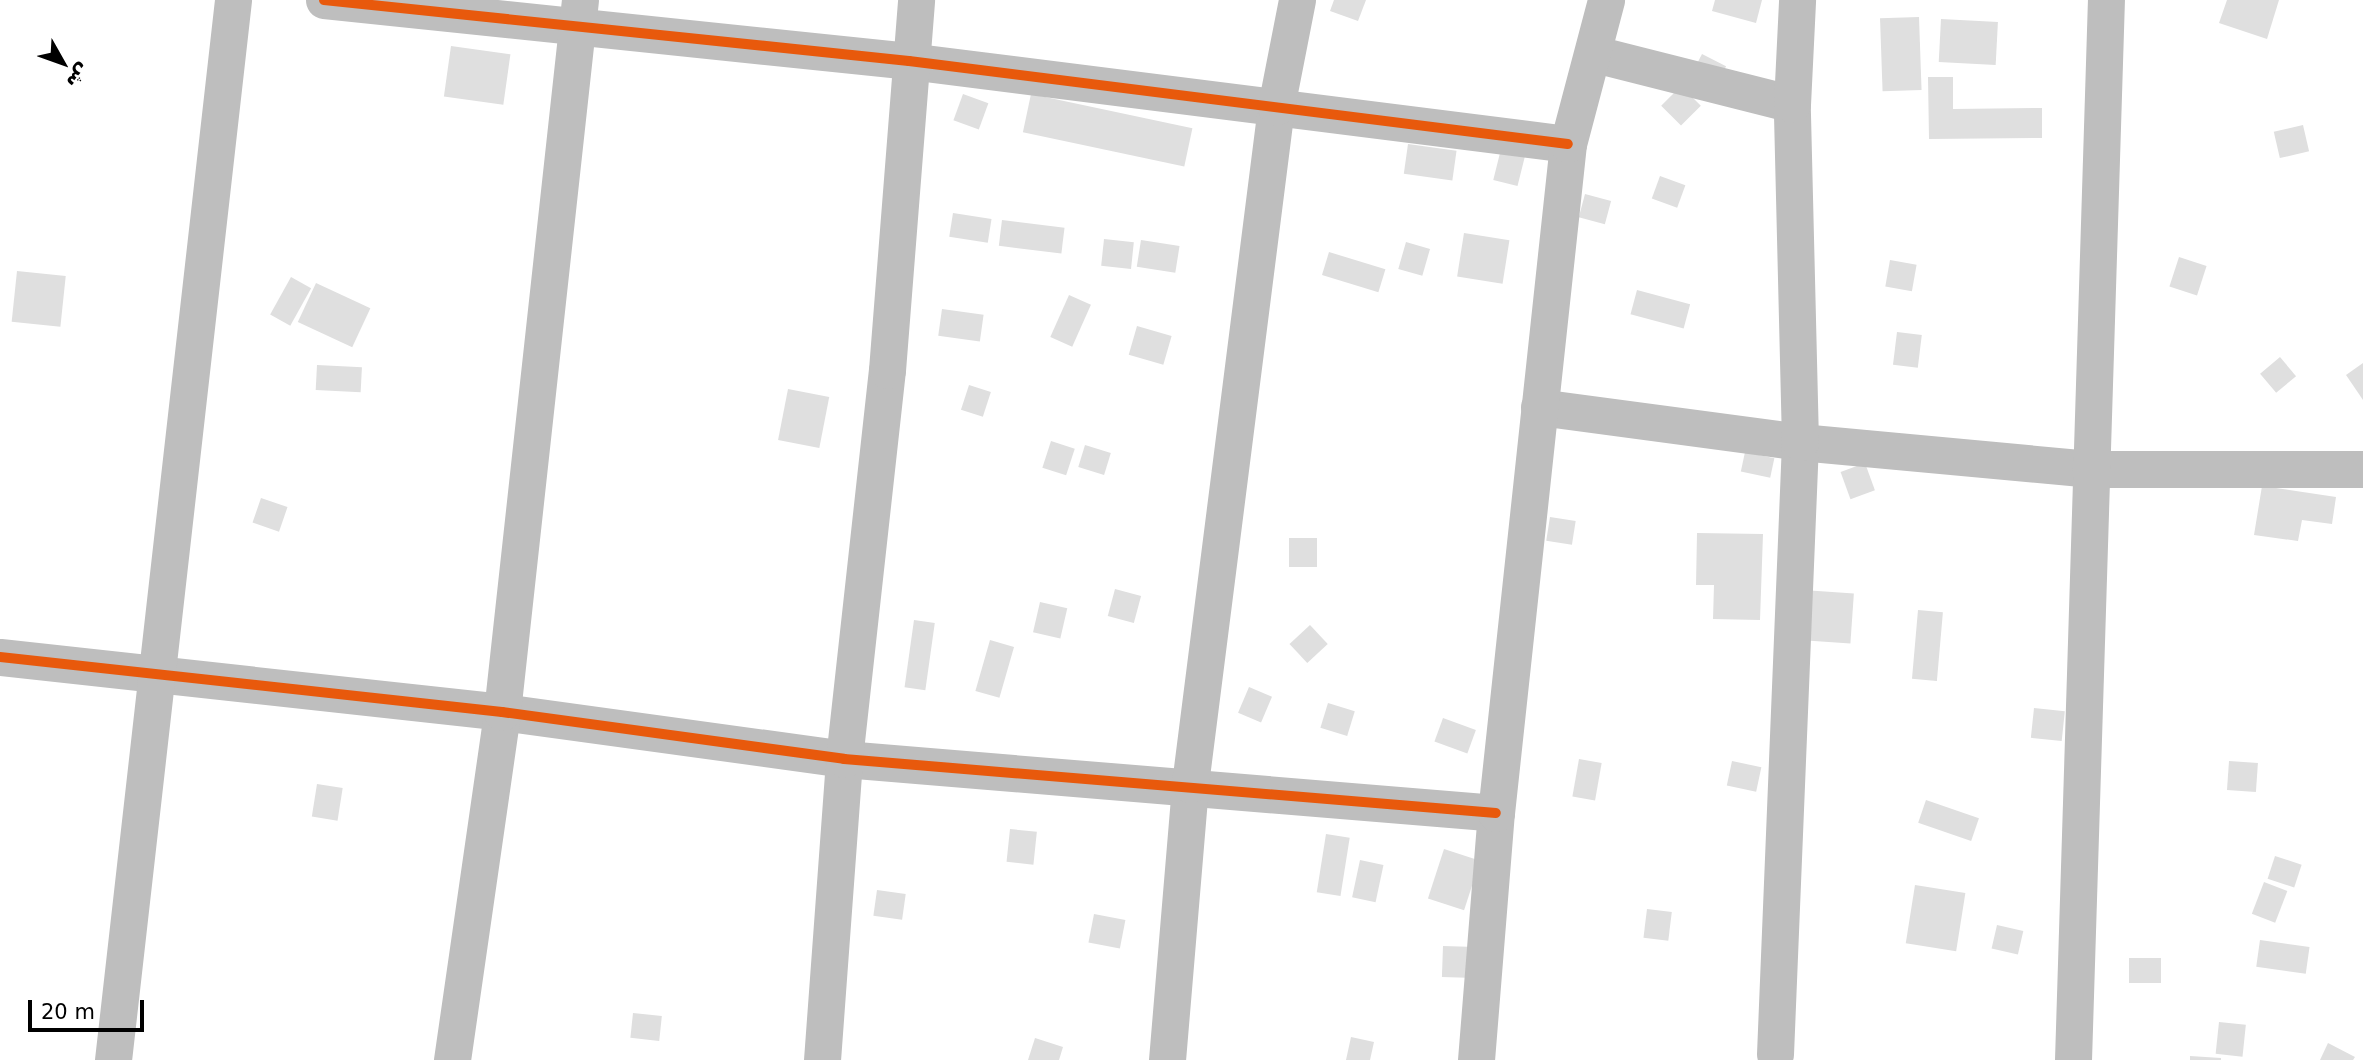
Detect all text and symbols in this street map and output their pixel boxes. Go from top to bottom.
north arrow [28,28,98,98]
text: ش [62,59,96,94]
scale bar [32,986,147,1030]
text: 20 m [41,1000,95,1024]

